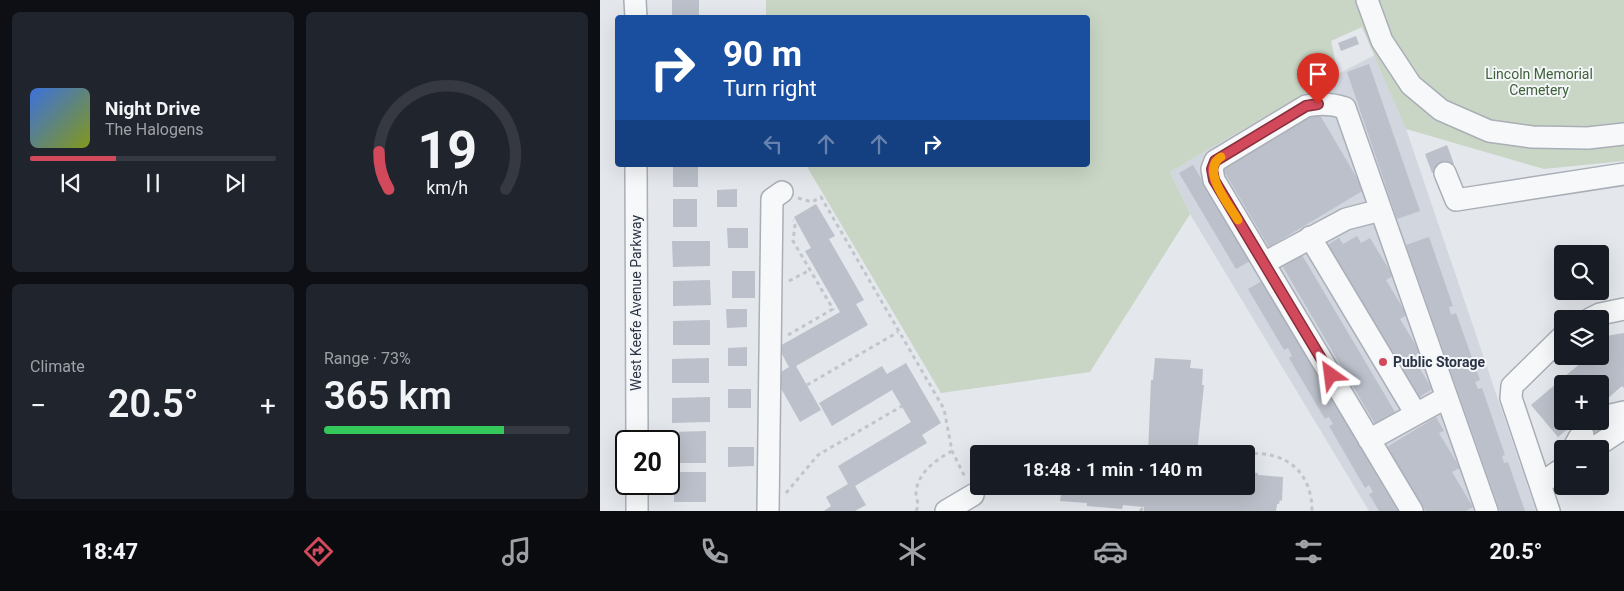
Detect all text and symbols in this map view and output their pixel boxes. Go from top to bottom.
text: 90 m [723,34,802,75]
icon: right [640,35,705,100]
pin [1297,53,1339,104]
icon: arrive [1304,60,1332,88]
park label: Lincoln Memorial Cemetery [1485,66,1593,98]
text: Turn right [723,76,817,101]
text: Night Drive [105,97,200,120]
text: The Halogens [105,120,204,139]
text: 19 [417,120,477,181]
icon: left [759,130,787,158]
icon: ahead [812,130,840,158]
icon: ahead [865,130,893,158]
icon: right [918,130,946,158]
icon: previous [57,169,85,197]
icon: pause [139,169,167,197]
icon: next [221,169,249,197]
text: km/h [426,177,468,198]
street label: West Keefe Avenue Parkway [628,215,644,391]
map controls [1554,245,1609,495]
button: search [1554,245,1609,300]
button: layers [1554,310,1609,365]
position arrow [1304,348,1356,400]
text: Range · 73% [324,349,411,368]
place label: Public Storage [1393,354,1485,370]
marker: Public Storage [1377,356,1389,368]
text: Climate [30,357,85,376]
text: 365 km [324,374,452,418]
button: + [1554,375,1609,430]
text: 20.5° [108,382,198,426]
text: − [30,389,46,422]
text: + [260,389,276,422]
speed limit sign: 20 [615,430,680,495]
button: − [1554,440,1609,495]
text: 18:48 · 1 min · 140 m [1022,458,1203,481]
icon: directions [301,534,336,569]
icon: music [499,534,534,569]
icon: phone [697,534,732,569]
icon: climate [895,534,930,569]
icon: car [1093,534,1128,569]
icon: filters [1291,534,1326,569]
text: 18:47 [82,539,138,564]
text: 20.5° [1490,539,1542,564]

